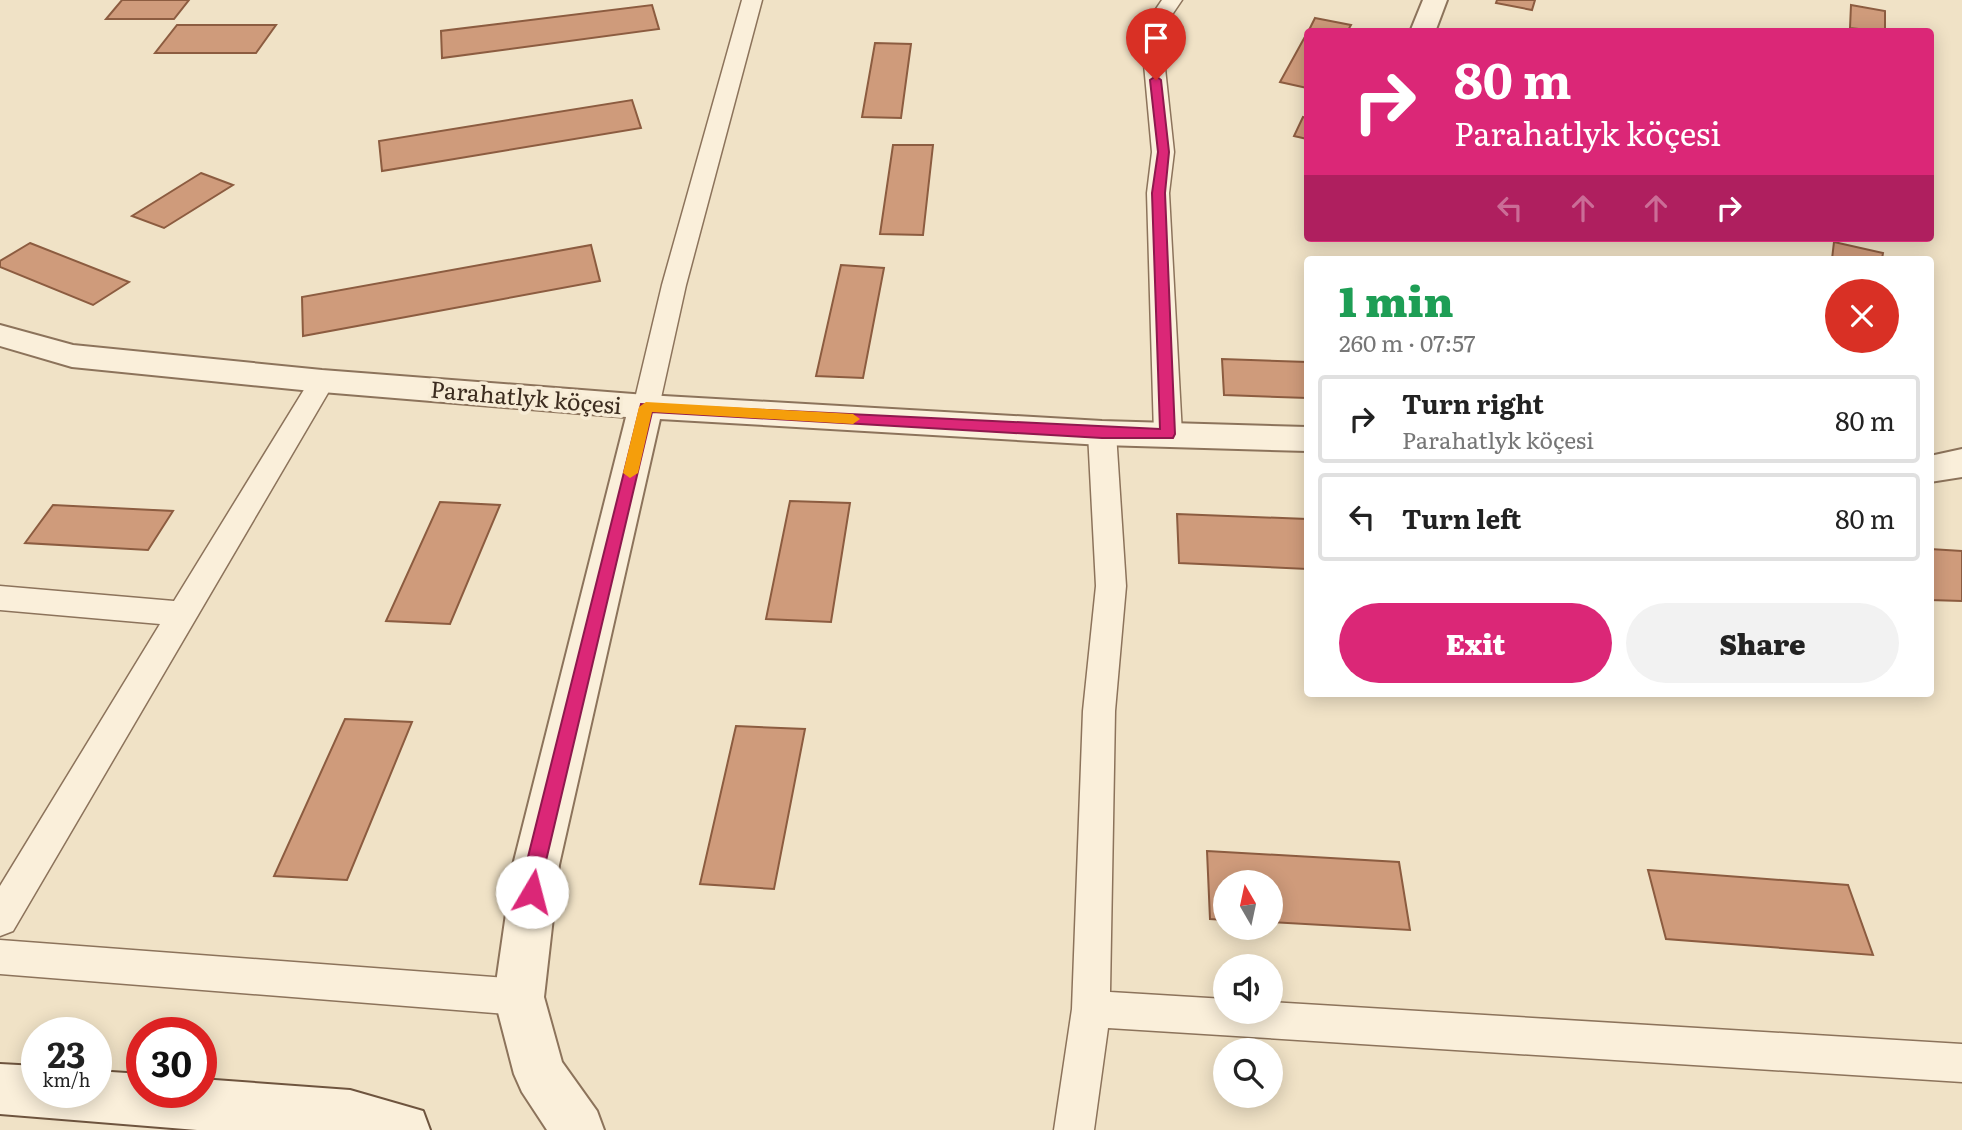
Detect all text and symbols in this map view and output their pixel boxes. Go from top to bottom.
pin [1126,8,1186,80]
icon: arrive [1137,19,1175,57]
text: 80 m [1454,41,1572,114]
icon: right [1339,56,1430,147]
text: Parahatlyk köçesi [1454,108,1721,156]
icon: left [1491,189,1529,227]
icon: ahead [1564,189,1602,227]
icon: ahead [1637,189,1675,227]
icon: right [1710,189,1748,227]
text: 1 min [1339,268,1454,330]
button: close [1825,279,1899,353]
text: 260 m · 07:57 [1339,325,1475,359]
street label: Parahatlyk köçesi [429,371,624,421]
text: Turn right [1402,383,1544,422]
icon: right [1343,400,1381,438]
text: 80 m [1835,400,1895,439]
text: Parahatlyk köçesi [1402,422,1594,456]
icon: left [1343,498,1381,536]
text: Turn left [1402,498,1521,537]
text: 80 m [1835,498,1895,537]
button: Exit [1339,603,1612,683]
button: Share [1626,603,1899,683]
position arrow [495,855,569,929]
north arrow [1213,870,1283,940]
map controls [1213,870,1283,1108]
button: sound [1213,954,1283,1024]
speed limit sign: 30 [126,1017,217,1108]
text: 23 [47,1027,86,1079]
button: search [1213,1038,1283,1108]
text: km/h [43,1066,90,1093]

